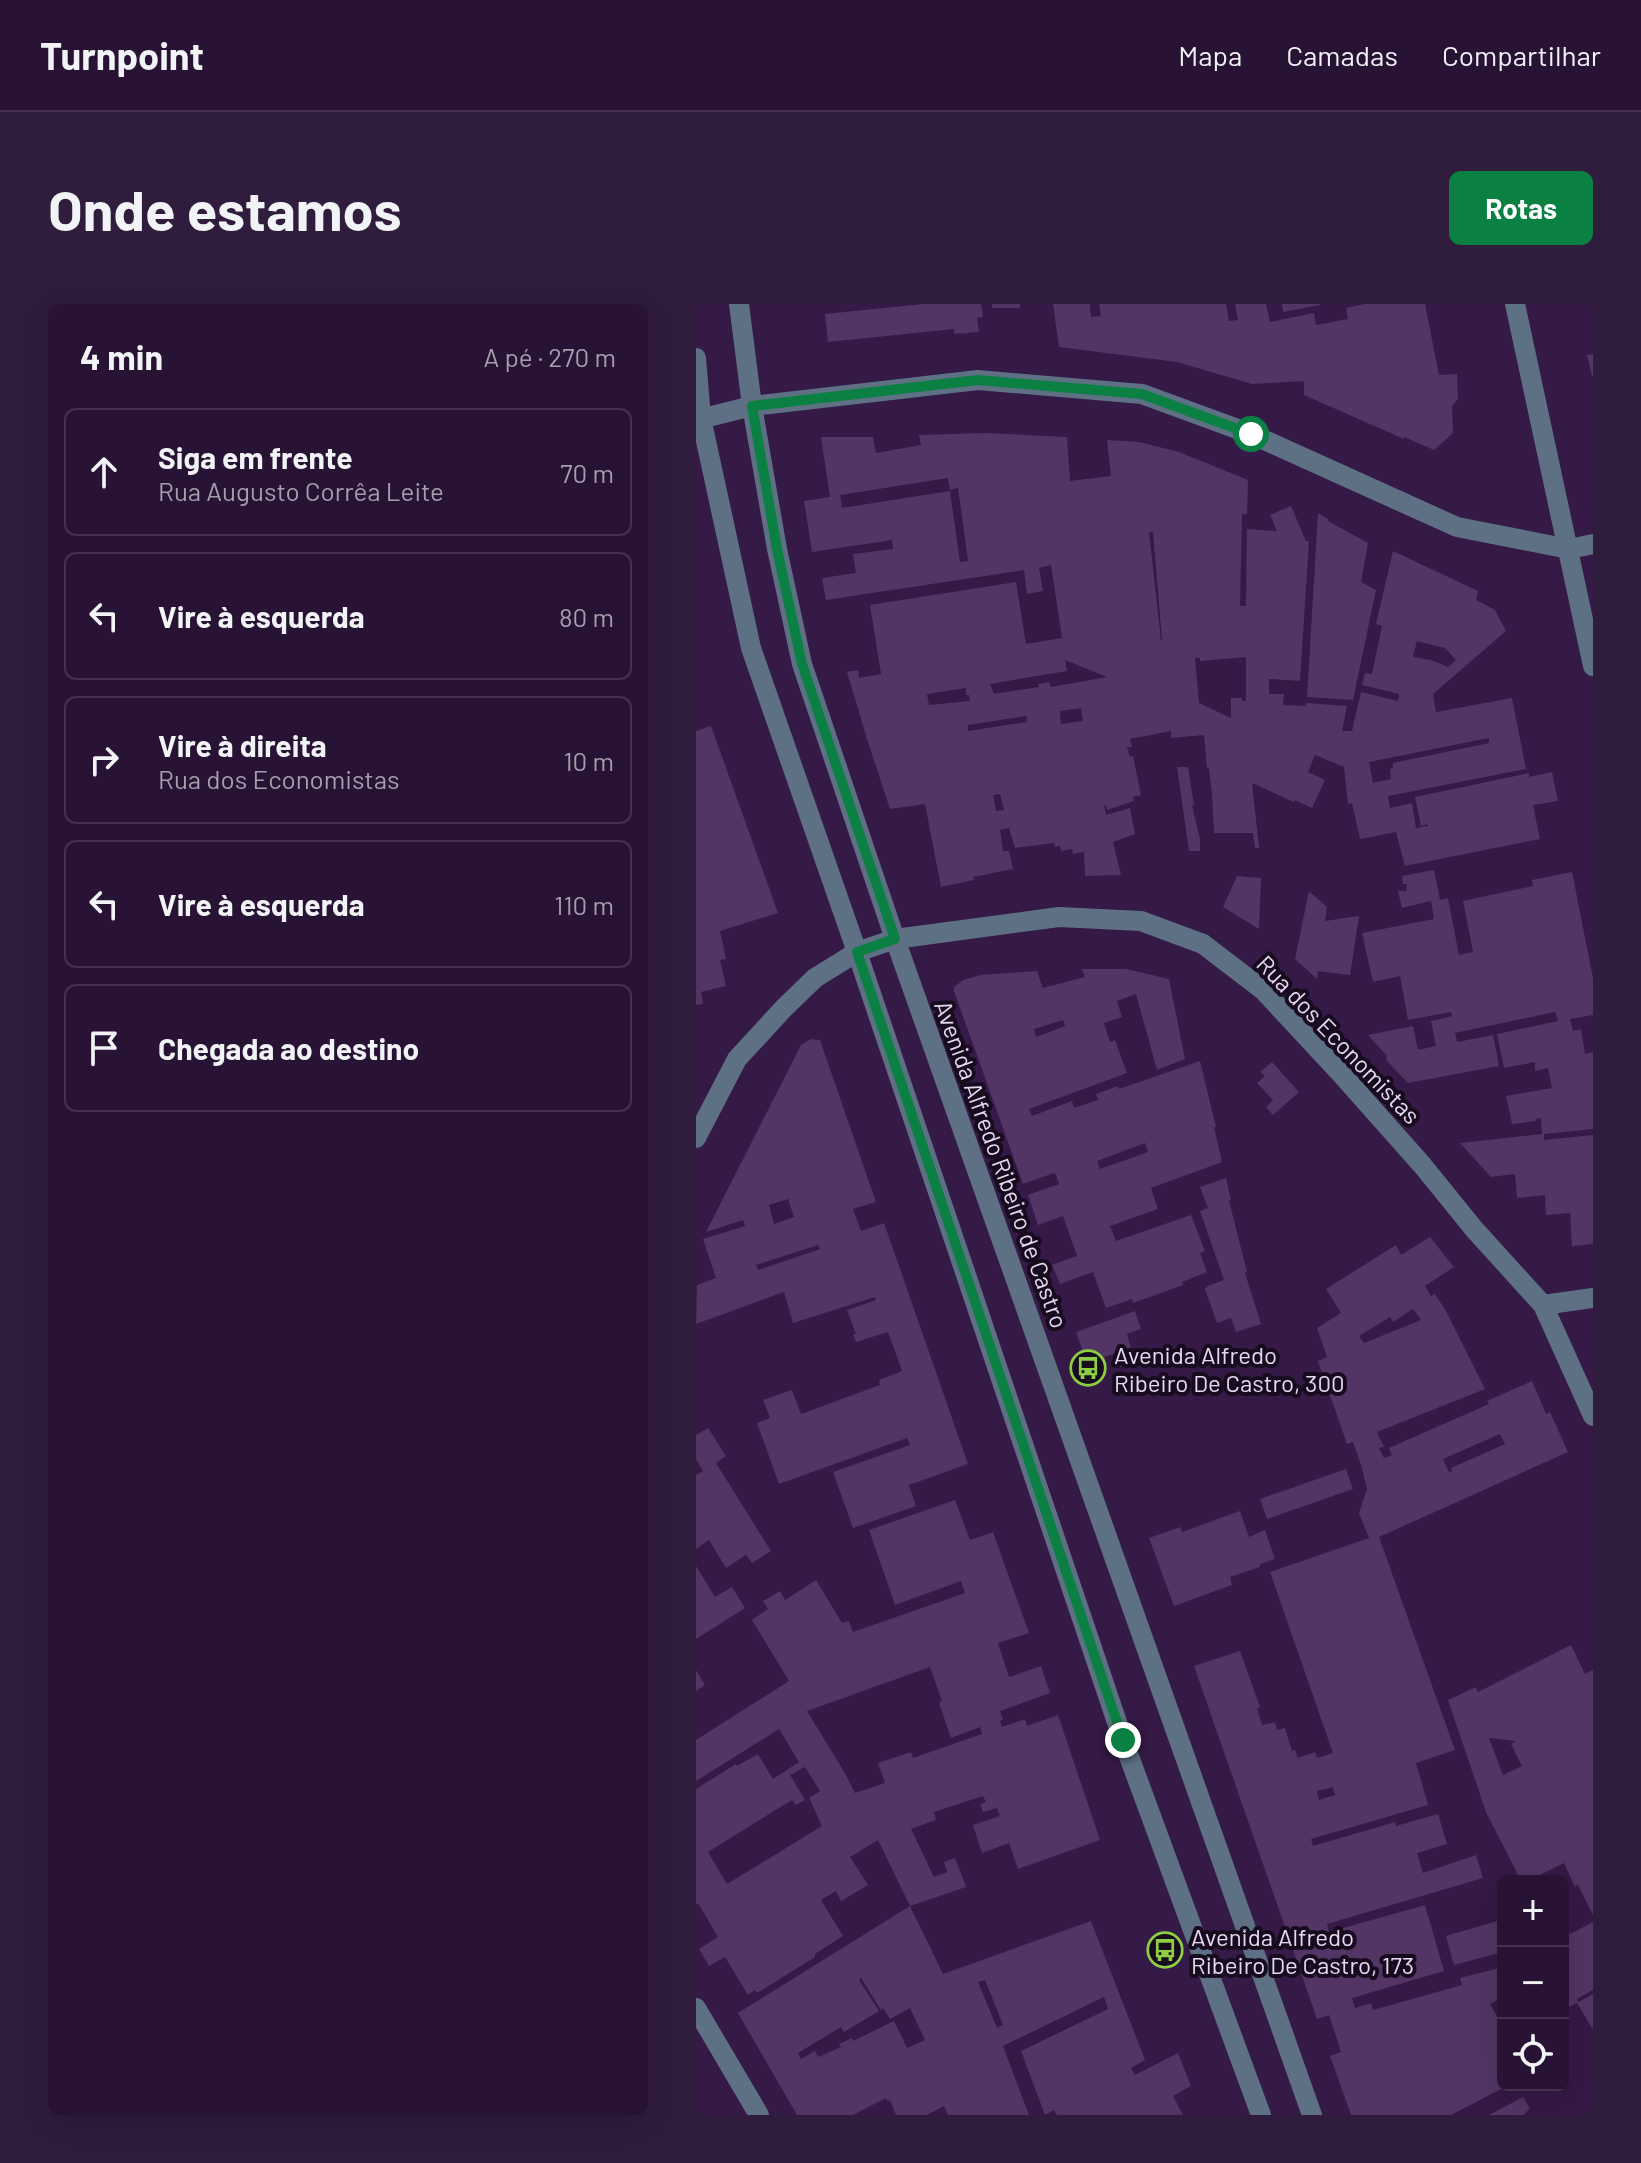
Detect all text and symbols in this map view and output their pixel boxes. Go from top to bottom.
text: Turnpoint [40,32,204,78]
text: Mapa [1178,38,1242,72]
text: Camadas [1286,38,1398,72]
text: Compartilhar [1442,38,1601,72]
button: Rotas [1449,171,1593,245]
text: Onde estamos [48,175,402,242]
text: 4 min [80,336,163,377]
text: A pé · 270 m [484,341,616,372]
route start [1233,416,1269,452]
text: Siga em frente [158,439,353,475]
icon: ahead [82,450,126,494]
text: 70 m [560,457,614,488]
text: Rua Augusto Corrêa Leite [158,475,444,506]
icon: left [82,594,126,638]
text: Vire à esquerda [158,598,365,634]
text: 80 m [559,601,614,632]
text: Vire à direita [158,727,327,763]
icon: right [82,738,126,782]
text: 10 m [564,745,614,776]
text: Rua dos Economistas [158,763,400,794]
icon: left [82,882,126,926]
text: Vire à esquerda [158,886,365,922]
text: 110 m [554,889,614,920]
street label: Rua dos Economistas [1251,949,1427,1129]
street label: Avenida Alfredo Ribeiro de Castro [929,996,1075,1332]
icon: arrive [82,1026,126,1070]
text: Chegada ao destino [158,1030,419,1066]
place label: Avenida Alfredo Ribeiro De Castro, 300 [1114,1340,1345,1397]
bus stop icon: Avenida Alfredo Ribeiro De Castro, 300 [1069,1349,1107,1387]
route end [1105,1722,1141,1758]
map controls [1497,1875,1569,2091]
button: + [1497,1875,1569,1947]
place label: Avenida Alfredo Ribeiro De Castro, 173 [1191,1922,1414,1979]
bus stop icon: Avenida Alfredo Ribeiro De Castro, 173 [1146,1931,1184,1969]
button: − [1497,1947,1569,2019]
button: locate [1497,2019,1569,2091]

